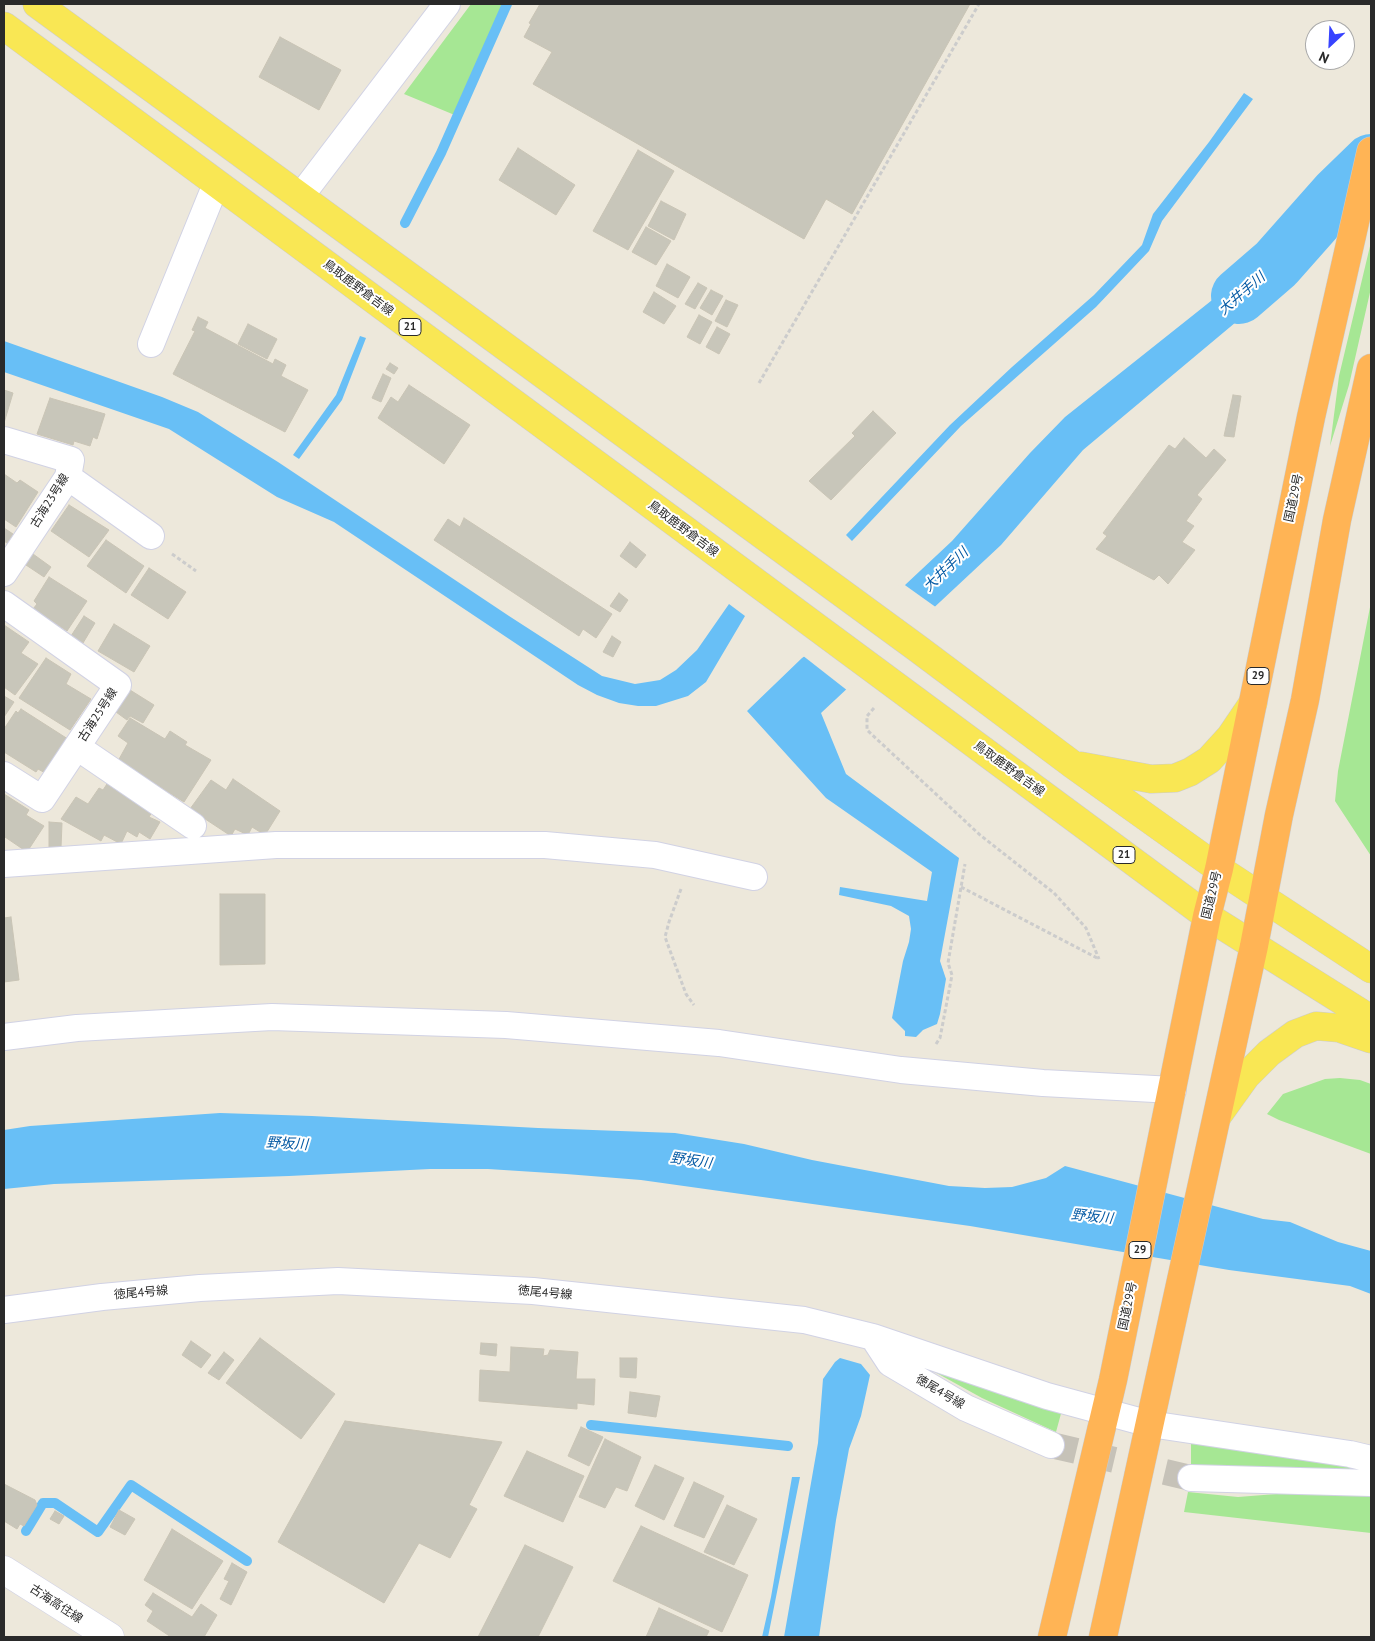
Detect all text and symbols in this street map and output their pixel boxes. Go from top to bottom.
north arrow [1305,20,1355,70]
text: N [1316,48,1332,68]
street label: 鳥取鹿野倉吉線 [320,257,396,319]
water label: 大井手川 [1215,269,1269,319]
road number: 21 [399,318,421,336]
street label: 古海23号線 [28,471,72,531]
street label: 国道29号 [1282,472,1306,524]
street label: 鳥取鹿野倉吉線 [645,498,721,560]
water label: 大井手川 [920,545,972,595]
road number: 29 [1247,668,1269,684]
street label: 古海25号線 [75,685,121,745]
street label: 鳥取鹿野倉吉線 [971,738,1047,800]
road number: 21 [1113,846,1135,864]
street label: 国道29号 [1199,869,1225,921]
water label: 野坂川 [266,1135,308,1153]
water label: 野坂川 [669,1150,713,1172]
water label: 野坂川 [1070,1206,1114,1228]
road number: 29 [1129,1242,1151,1258]
street label: 国道29号 [1116,1280,1140,1332]
street label: 徳尾4号線 [113,1283,169,1303]
street label: 徳尾4号線 [517,1283,573,1303]
street label: 徳尾4号線 [913,1372,967,1412]
street label: 古海高住線 [27,1582,85,1626]

